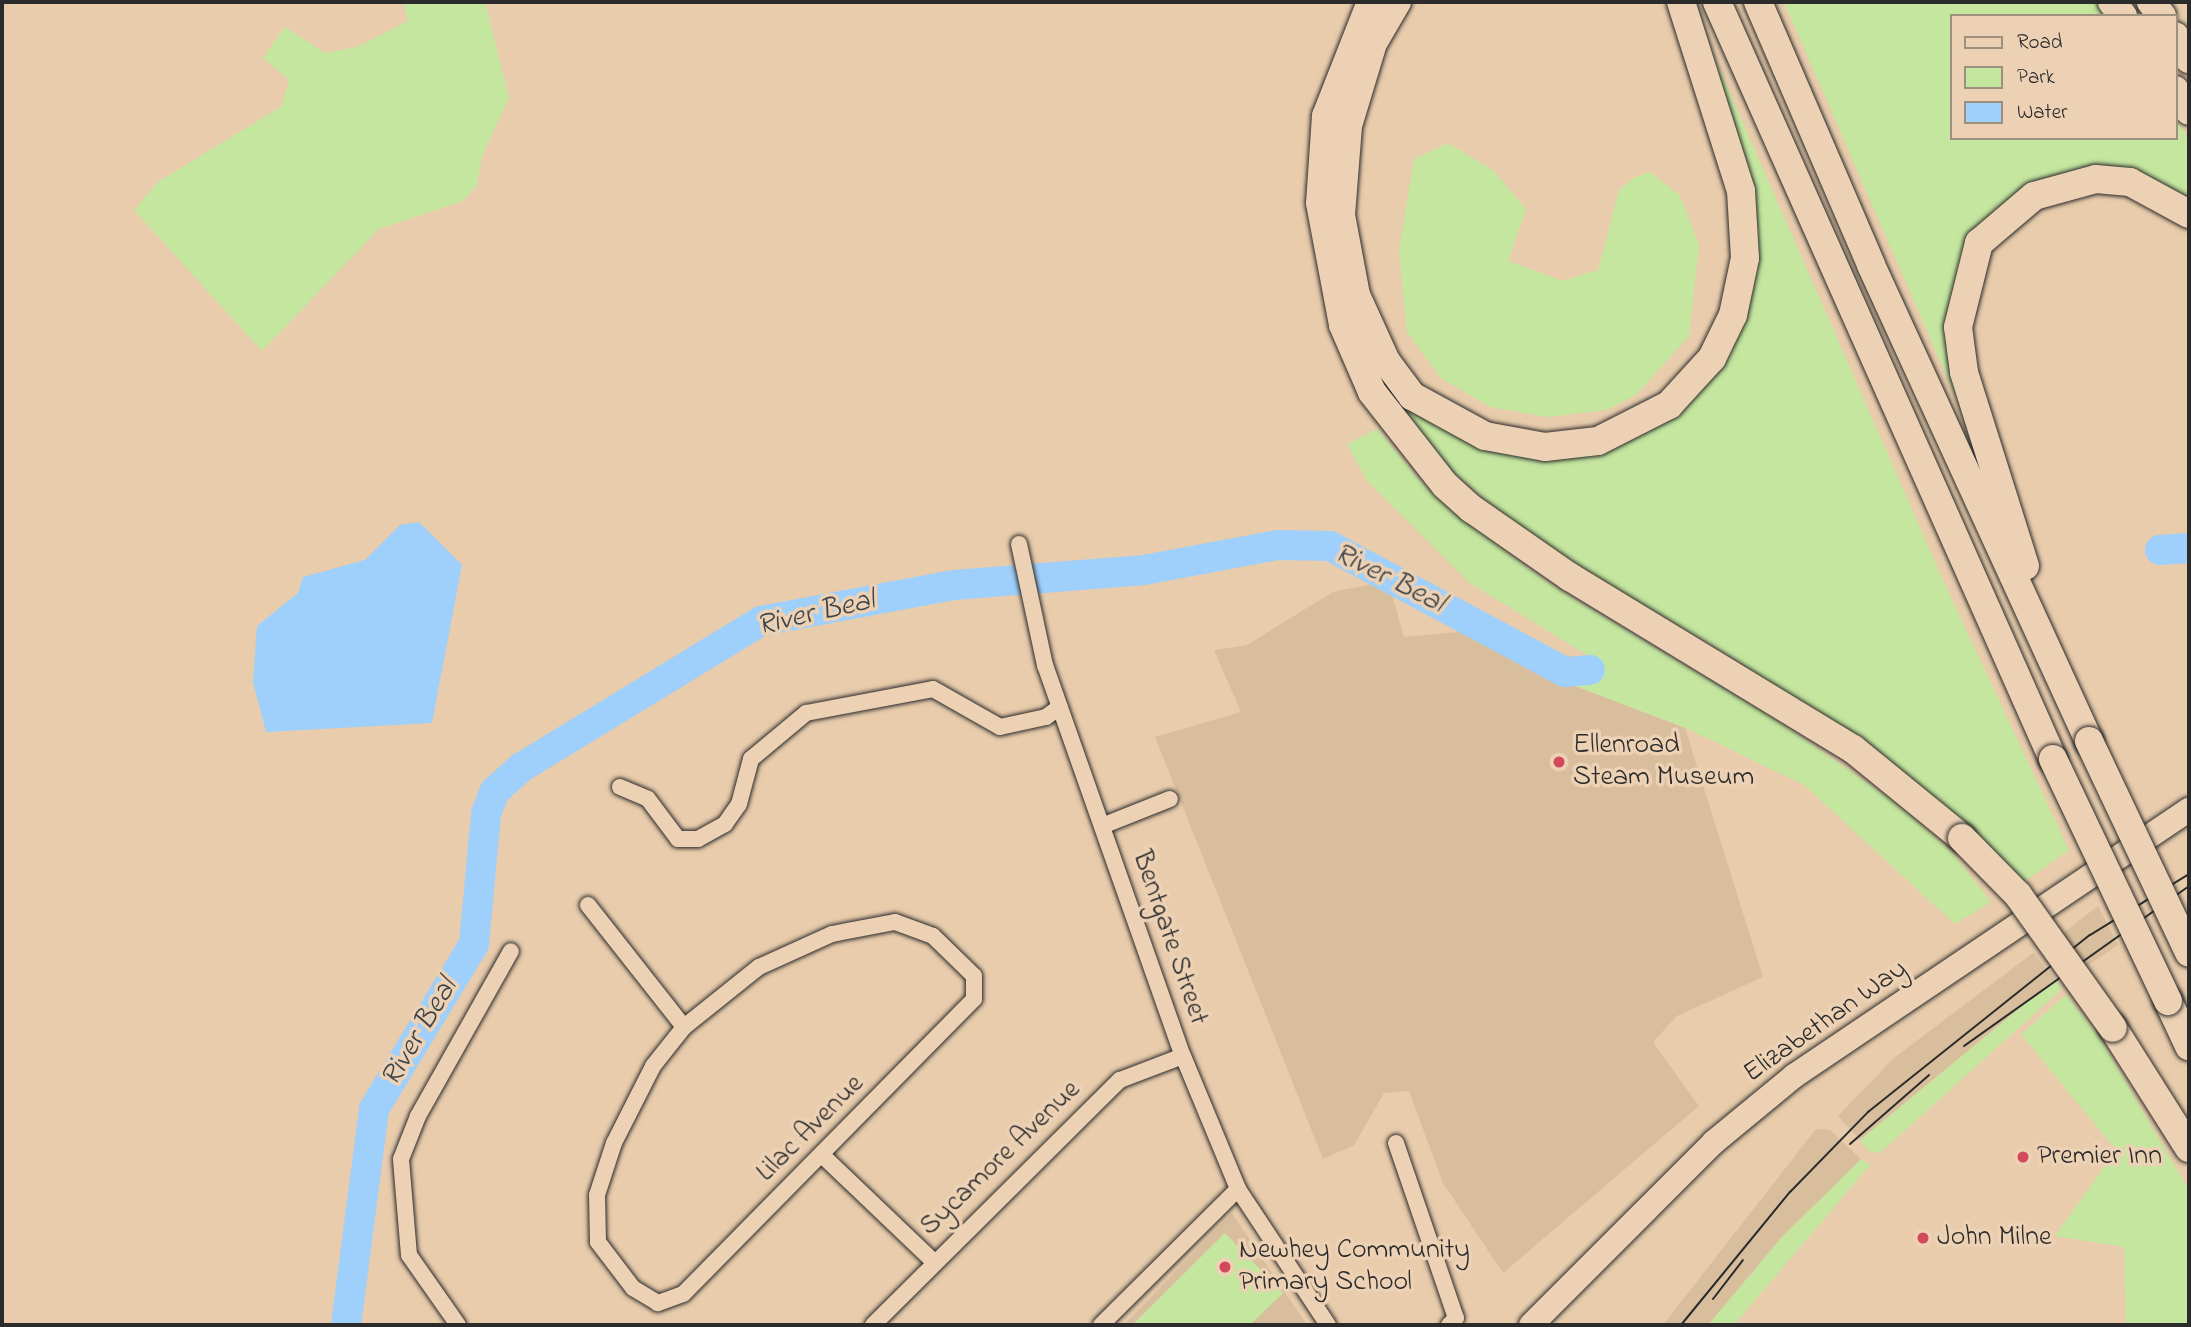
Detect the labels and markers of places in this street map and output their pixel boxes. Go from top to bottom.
place label: Ellenroad Steam Museum [1573,729,1754,795]
marker: Ellenroad Steam Museum [1551,754,1567,770]
place label: Premier Inn [2037,1140,2162,1174]
marker: Premier Inn [2015,1149,2031,1165]
place label: John Milne [1937,1221,2052,1255]
marker: John Milne [1915,1230,1931,1246]
place label: Newhey Community Primary School [1239,1234,1470,1300]
marker: Newhey Community Primary School [1217,1259,1233,1275]

